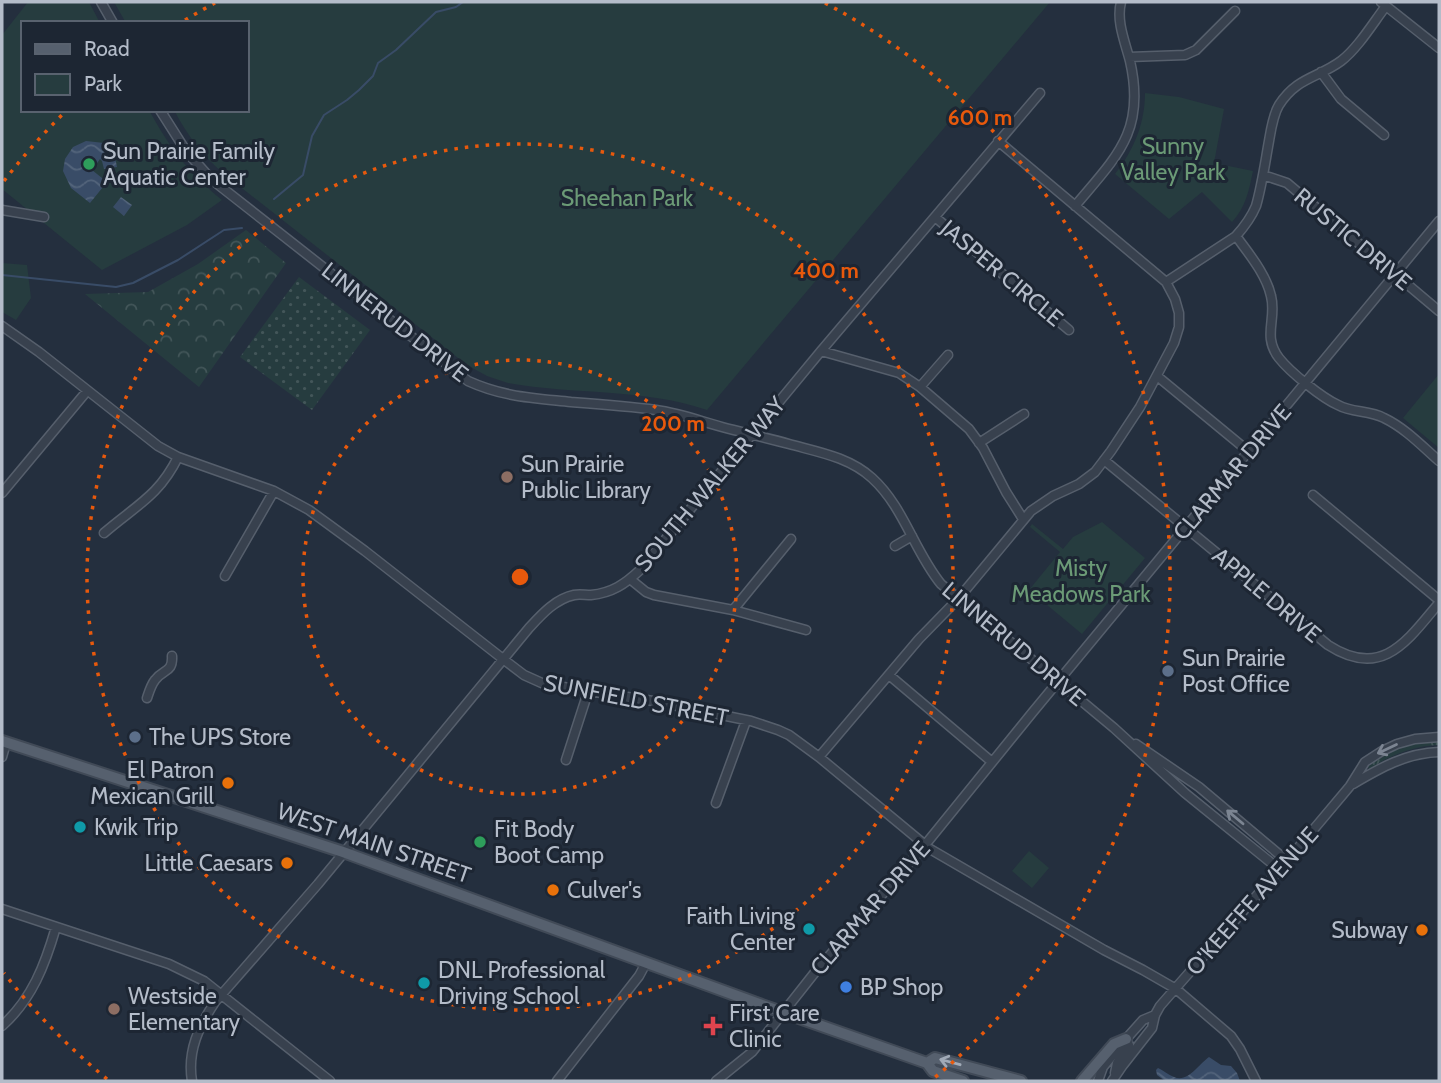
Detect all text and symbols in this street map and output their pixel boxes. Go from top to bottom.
legend [21,21,248,112]
text: Road [84,36,130,61]
text: Park [84,71,122,96]
text: 600 m [948,105,1012,130]
park label: Sunny Valley Park [1121,132,1226,186]
place label: Sun Prairie Family Aquatic Center [103,137,276,191]
marker: Sun Prairie Family Aquatic Center [81,156,97,172]
street label: RUSTIC DRIVE [1289,182,1417,296]
park label: Sheehan Park [561,184,694,212]
street label: JASPER CIRCLE [934,213,1069,332]
street label: LINNERUD DRIVE [316,256,474,388]
text: 400 m [793,258,859,283]
street label: SOUTH WALKER WAY [629,390,792,577]
street label: CLARMAR DRIVE [1167,398,1297,546]
text: 200 m [641,411,705,436]
place label: Sun Prairie Public Library [521,450,651,504]
marker: Sun Prairie Public Library [499,469,515,485]
street label: APPLE DRIVE [1207,541,1327,649]
park label: Misty Meadows Park [1011,554,1151,608]
centre of rings [508,565,532,589]
street label: LINNERUD DRIVE [937,576,1091,712]
place label: Sun Prairie Post Office [1182,644,1290,698]
marker: Sun Prairie Post Office [1160,663,1176,679]
street label: SUNFIELD STREET [541,668,731,732]
place label: The UPS Store [149,723,291,751]
marker: The UPS Store [127,729,143,745]
one-way arrow [1377,743,1398,756]
place label: El Patron Mexican Grill [90,756,215,810]
marker: El Patron Mexican Grill [220,775,236,791]
street label: WEST MAIN STREET [274,797,474,889]
one-way arrow [1226,810,1244,825]
place label: Kwik Trip [94,813,178,841]
place label: Fit Body Boot Camp [494,815,604,869]
marker: Kwik Trip [72,819,88,835]
street label: O'KEEFFE AVENUE [1180,821,1324,981]
marker: Fit Body Boot Camp [472,834,488,850]
street label: CLARMAR DRIVE [804,835,936,981]
place label: Little Caesars [145,849,273,877]
marker: Little Caesars [279,855,295,871]
place label: Culver's [567,876,642,904]
marker: Culver's [545,882,561,898]
place label: Faith Living Center [686,902,796,956]
place label: Subway [1331,916,1408,944]
marker: Faith Living Center [801,921,817,937]
marker: Subway [1414,922,1430,938]
place label: DNL Professional Driving School [438,956,606,1010]
place label: BP Shop [860,973,943,1001]
marker: DNL Professional Driving School [416,975,432,991]
marker: BP Shop [838,979,854,995]
place label: Westside Elementary [128,982,241,1036]
place label: First Care Clinic [729,999,820,1053]
marker: Westside Elementary [106,1001,122,1017]
marker: First Care Clinic [703,1016,723,1036]
one-way arrow [939,1055,962,1068]

